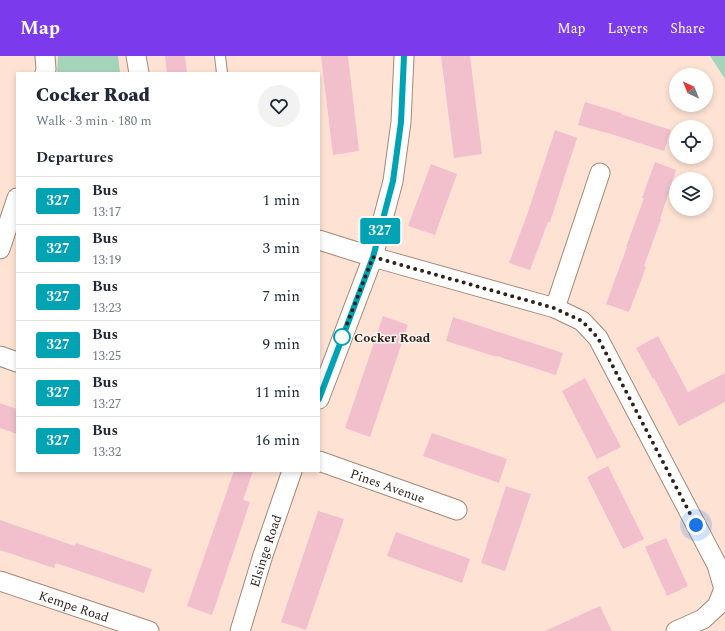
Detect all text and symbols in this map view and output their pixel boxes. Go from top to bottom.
text: Map [20,14,60,43]
text: Map [557,18,586,39]
text: Layers [608,18,648,39]
text: Share [670,18,705,39]
north arrow [669,68,713,112]
map controls [669,68,713,216]
text: Cocker Road [36,81,150,110]
button: heart [258,85,300,127]
text: Walk · 3 min · 180 m [36,111,152,131]
button: locate [669,120,713,164]
text: Departures [36,146,114,169]
button: layers [669,172,713,216]
text: Bus [92,179,118,202]
text: 1 min [262,189,300,212]
text: 327 [46,190,70,211]
text: 13:17 [92,202,121,222]
line badge: 327 [357,218,403,244]
text: 327 [368,220,392,241]
text: Bus [92,227,118,250]
text: 3 min [262,237,300,260]
text: 327 [46,238,70,259]
text: 13:19 [92,250,121,270]
text: Bus [92,275,118,298]
text: 7 min [262,285,300,308]
text: 327 [46,286,70,307]
text: 13:23 [92,298,121,318]
text: Bus [92,323,118,346]
marker: Cocker Road [333,328,351,346]
place label: Cocker Road [354,328,431,348]
text: 9 min [262,333,300,356]
text: 327 [46,334,70,355]
text: 13:25 [92,346,121,366]
text: Bus [92,371,118,394]
text: 11 min [255,381,300,404]
text: 327 [46,382,70,403]
text: 13:27 [92,394,121,414]
text: Bus [92,419,118,442]
text: 16 min [255,429,300,452]
text: 327 [46,430,70,451]
text: 13:32 [92,442,121,462]
street label: Pines Avenue [347,464,428,509]
street label: Elsinge Road [245,512,287,590]
your location [686,515,706,535]
street label: Kempe Road [36,586,111,628]

